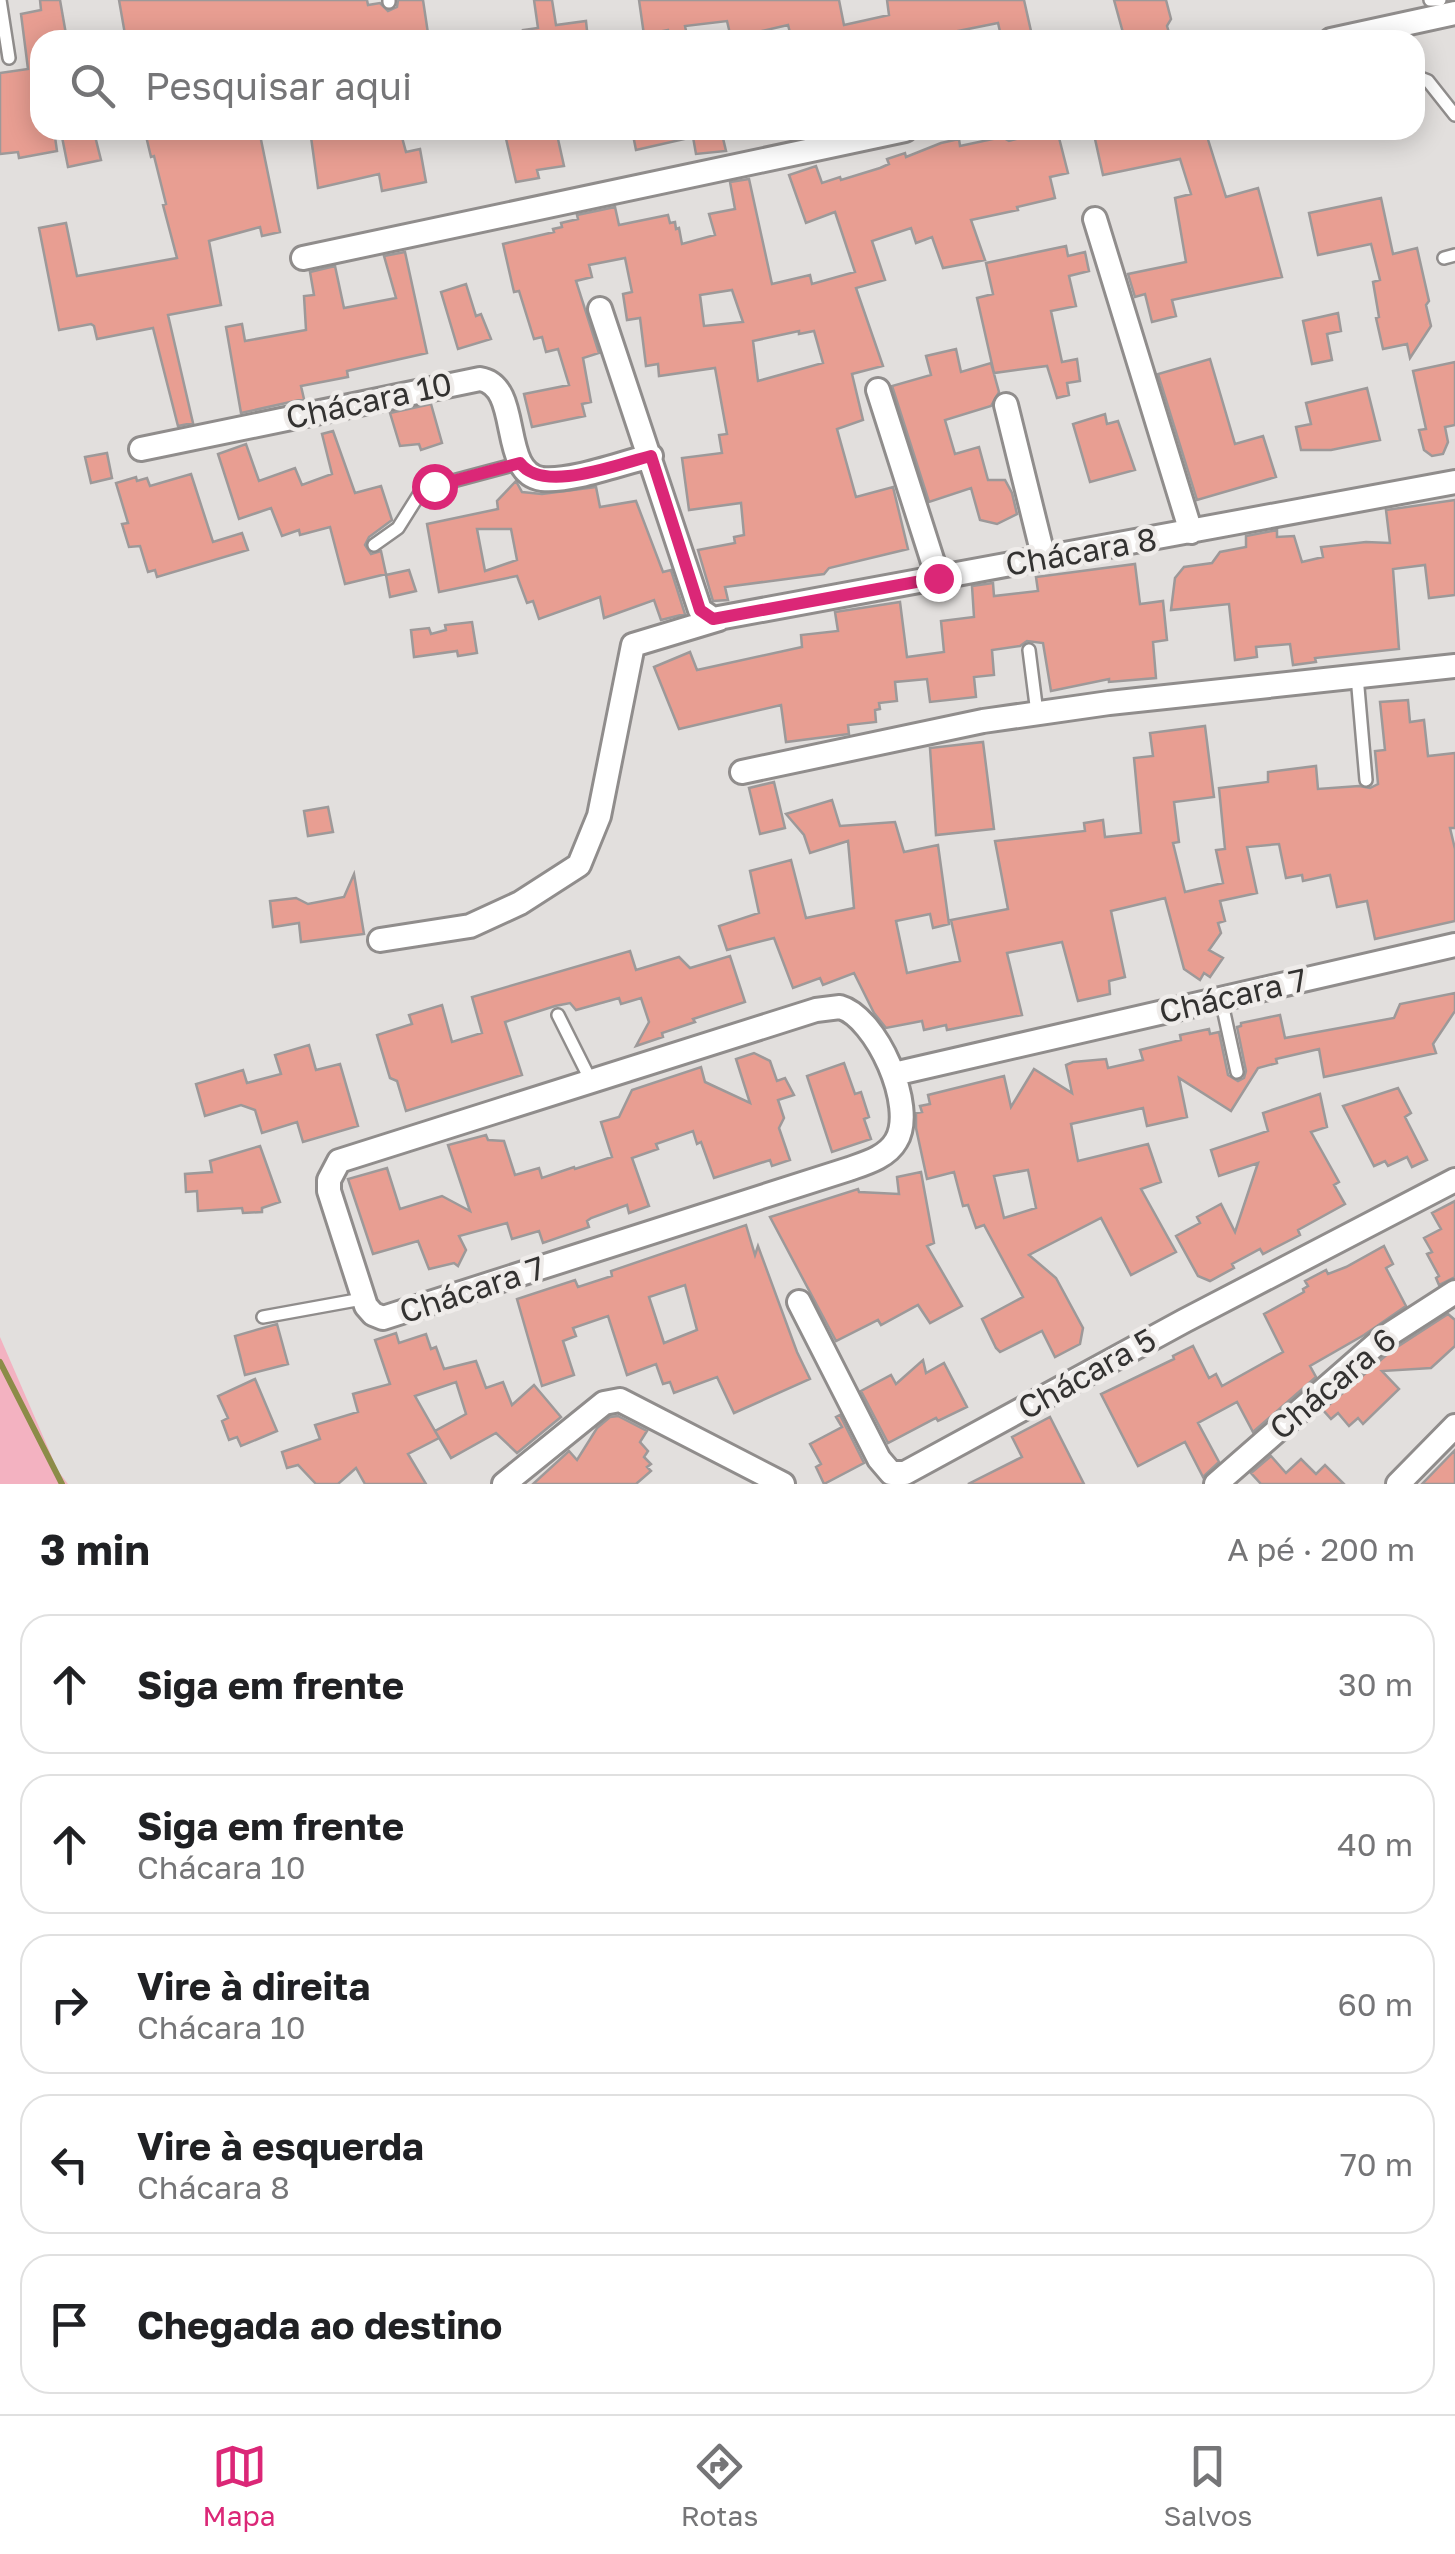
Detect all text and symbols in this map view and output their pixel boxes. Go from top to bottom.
search box [30,30,1425,140]
icon: search [65,58,120,113]
text: Pesquisar aqui [145,63,412,108]
street label: Chácara 10 [282,364,455,436]
route start [412,464,458,510]
street label: Chácara 8 [1002,519,1159,583]
route end [916,556,962,602]
street label: Chácara 7 [1155,960,1310,1030]
street label: Chácara 7 [394,1248,549,1330]
street label: Chácara 5 [1011,1320,1162,1427]
street label: Chácara 6 [1262,1320,1403,1447]
text: 3 min [40,1524,150,1574]
text: A pé · 200 m [1227,1530,1415,1568]
icon: ahead [42,1657,97,1712]
text: Siga em frente [137,1662,404,1707]
text: 30 m [1338,1665,1413,1703]
text: Siga em frente [137,1803,404,1848]
icon: ahead [42,1817,97,1872]
text: 40 m [1337,1825,1413,1863]
text: Chácara 10 [137,1848,306,1886]
text: Vire à direita [137,1963,370,2008]
icon: right [42,1977,97,2032]
text: 60 m [1337,1985,1413,2023]
text: Chácara 10 [137,2008,306,2046]
text: Vire à esquerda [137,2123,424,2168]
icon: left [42,2137,97,2192]
text: 70 m [1340,2145,1413,2183]
text: Chácara 8 [137,2168,290,2206]
icon: arrive [42,2297,97,2352]
text: Chegada ao destino [137,2302,502,2347]
tab: Mapa [203,2439,276,2532]
tab: Rotas [681,2439,758,2532]
tab: Salvos [1163,2439,1252,2532]

